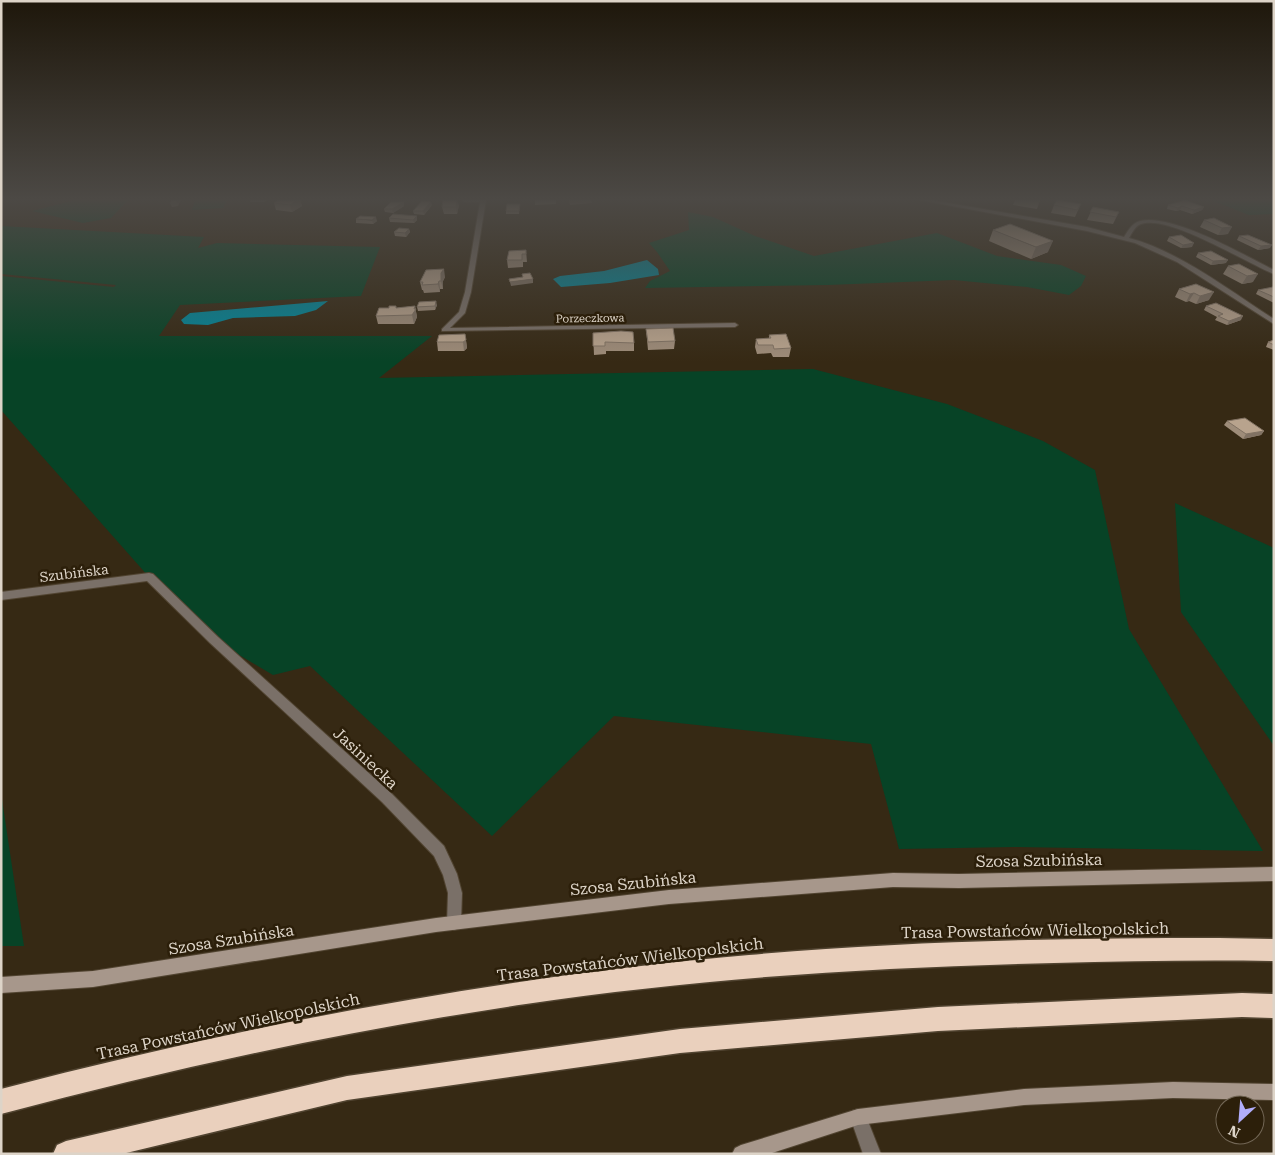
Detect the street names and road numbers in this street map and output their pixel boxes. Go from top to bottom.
street label: Porzeczkowa [556,311,625,326]
street label: Szubińska [39,561,110,585]
street label: Jasiniecka [329,724,402,793]
street label: Szosa Szubińska [976,850,1103,871]
street label: Szosa Szubińska [569,867,697,900]
street label: Trasa Powstańców Wielkopolskich [901,919,1169,942]
street label: Szosa Szubińska [167,920,295,959]
street label: Trasa Powstańców Wielkopolskich [496,934,764,985]
street label: Trasa Powstańców Wielkopolskich [95,989,361,1064]

